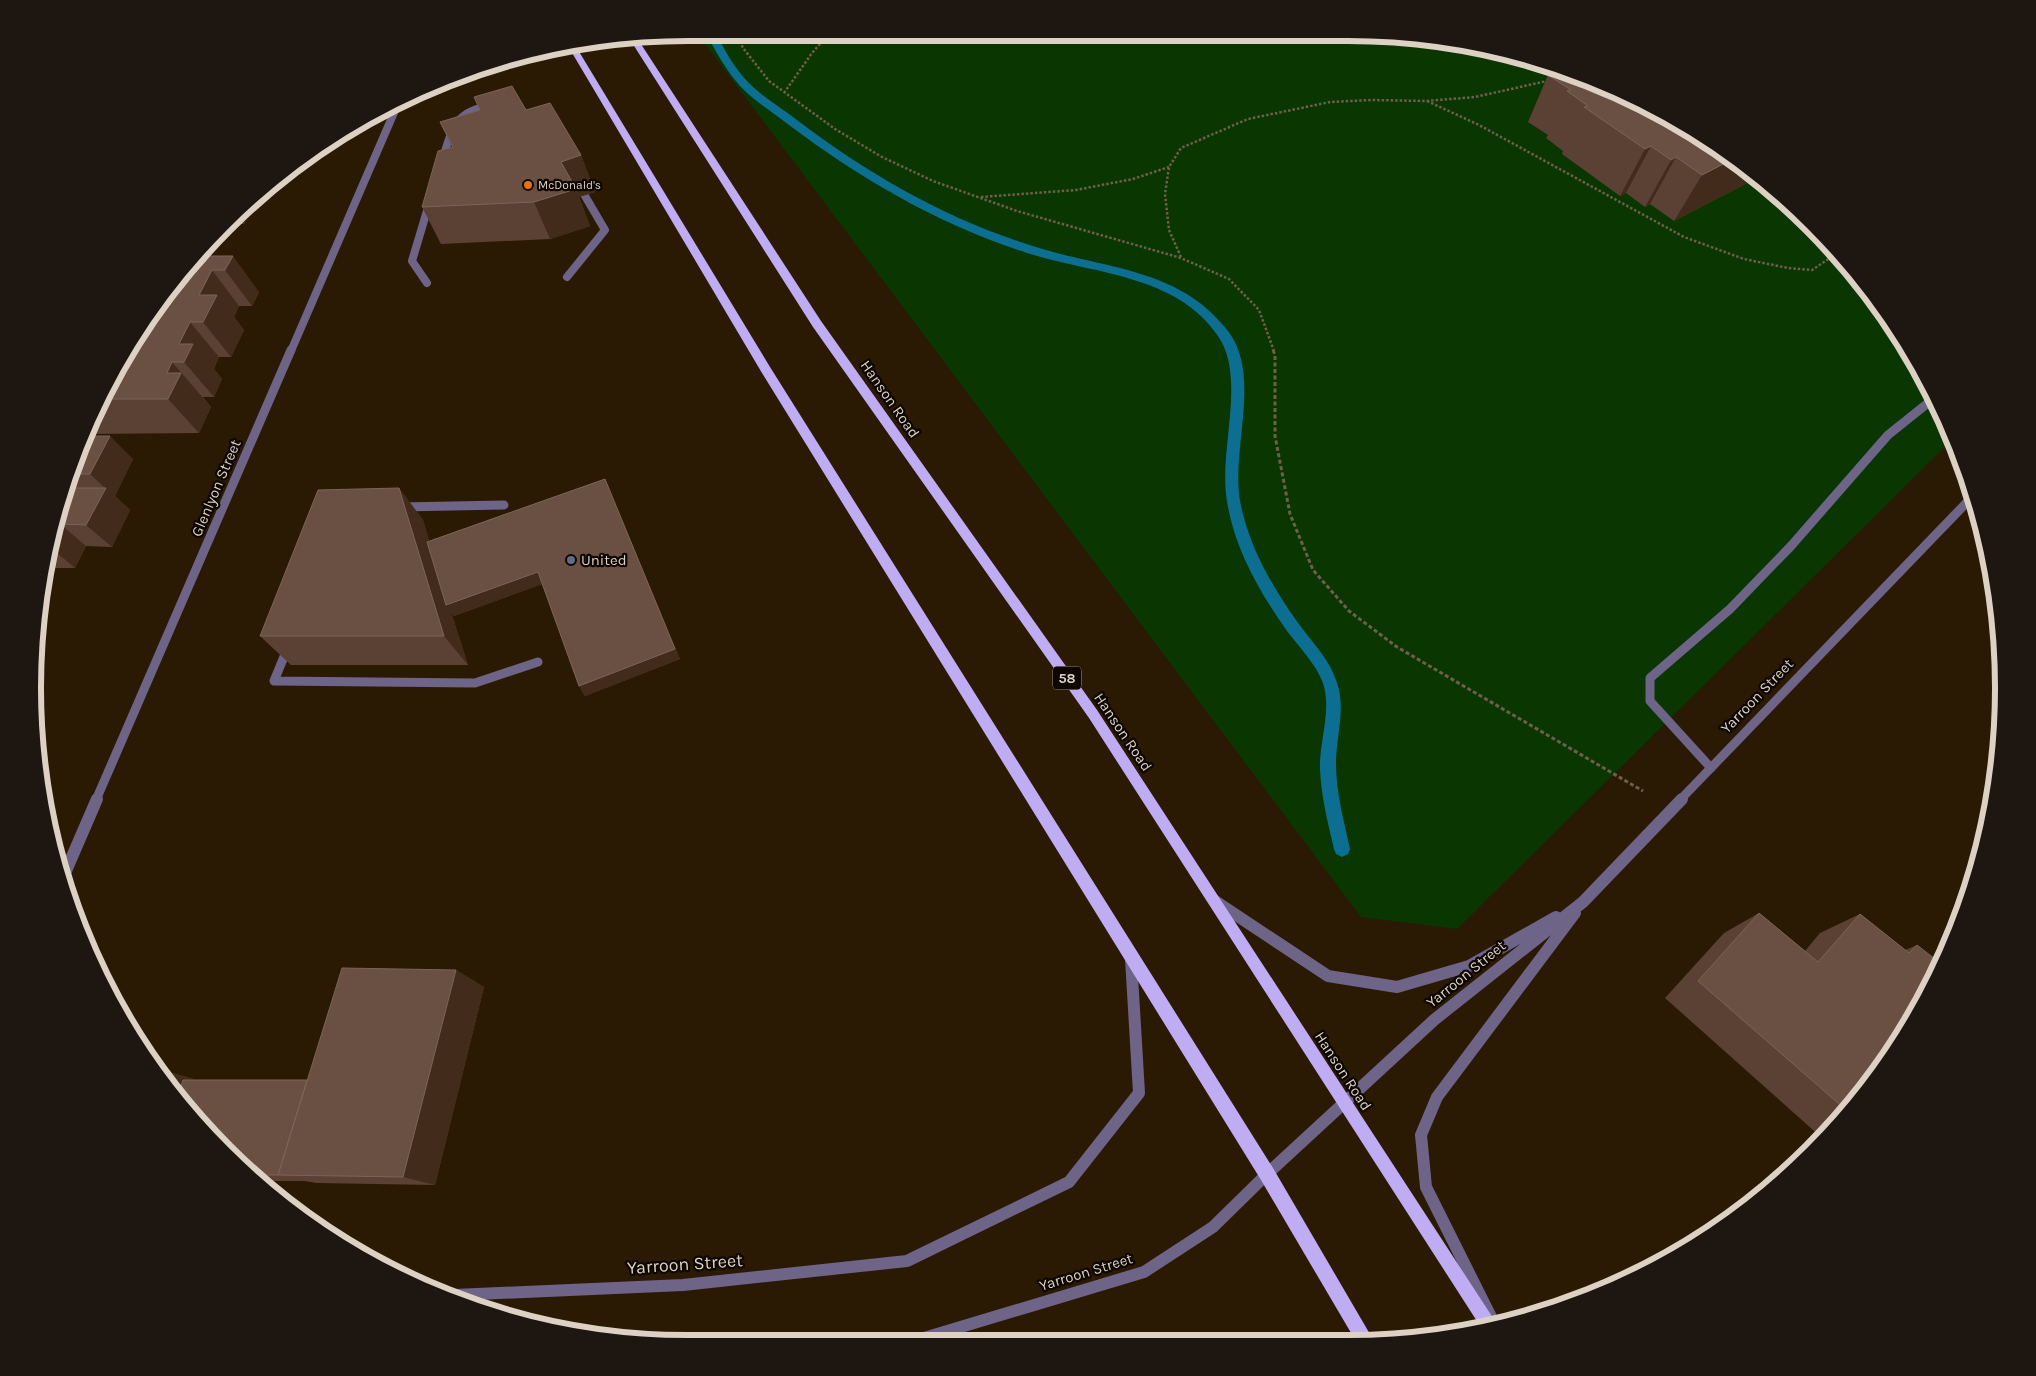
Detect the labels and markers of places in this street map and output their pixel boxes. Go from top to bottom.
place label: McDonald's [538,178,601,192]
marker: McDonald's [522,179,534,191]
place label: United [581,551,627,569]
marker: United [565,554,577,566]

